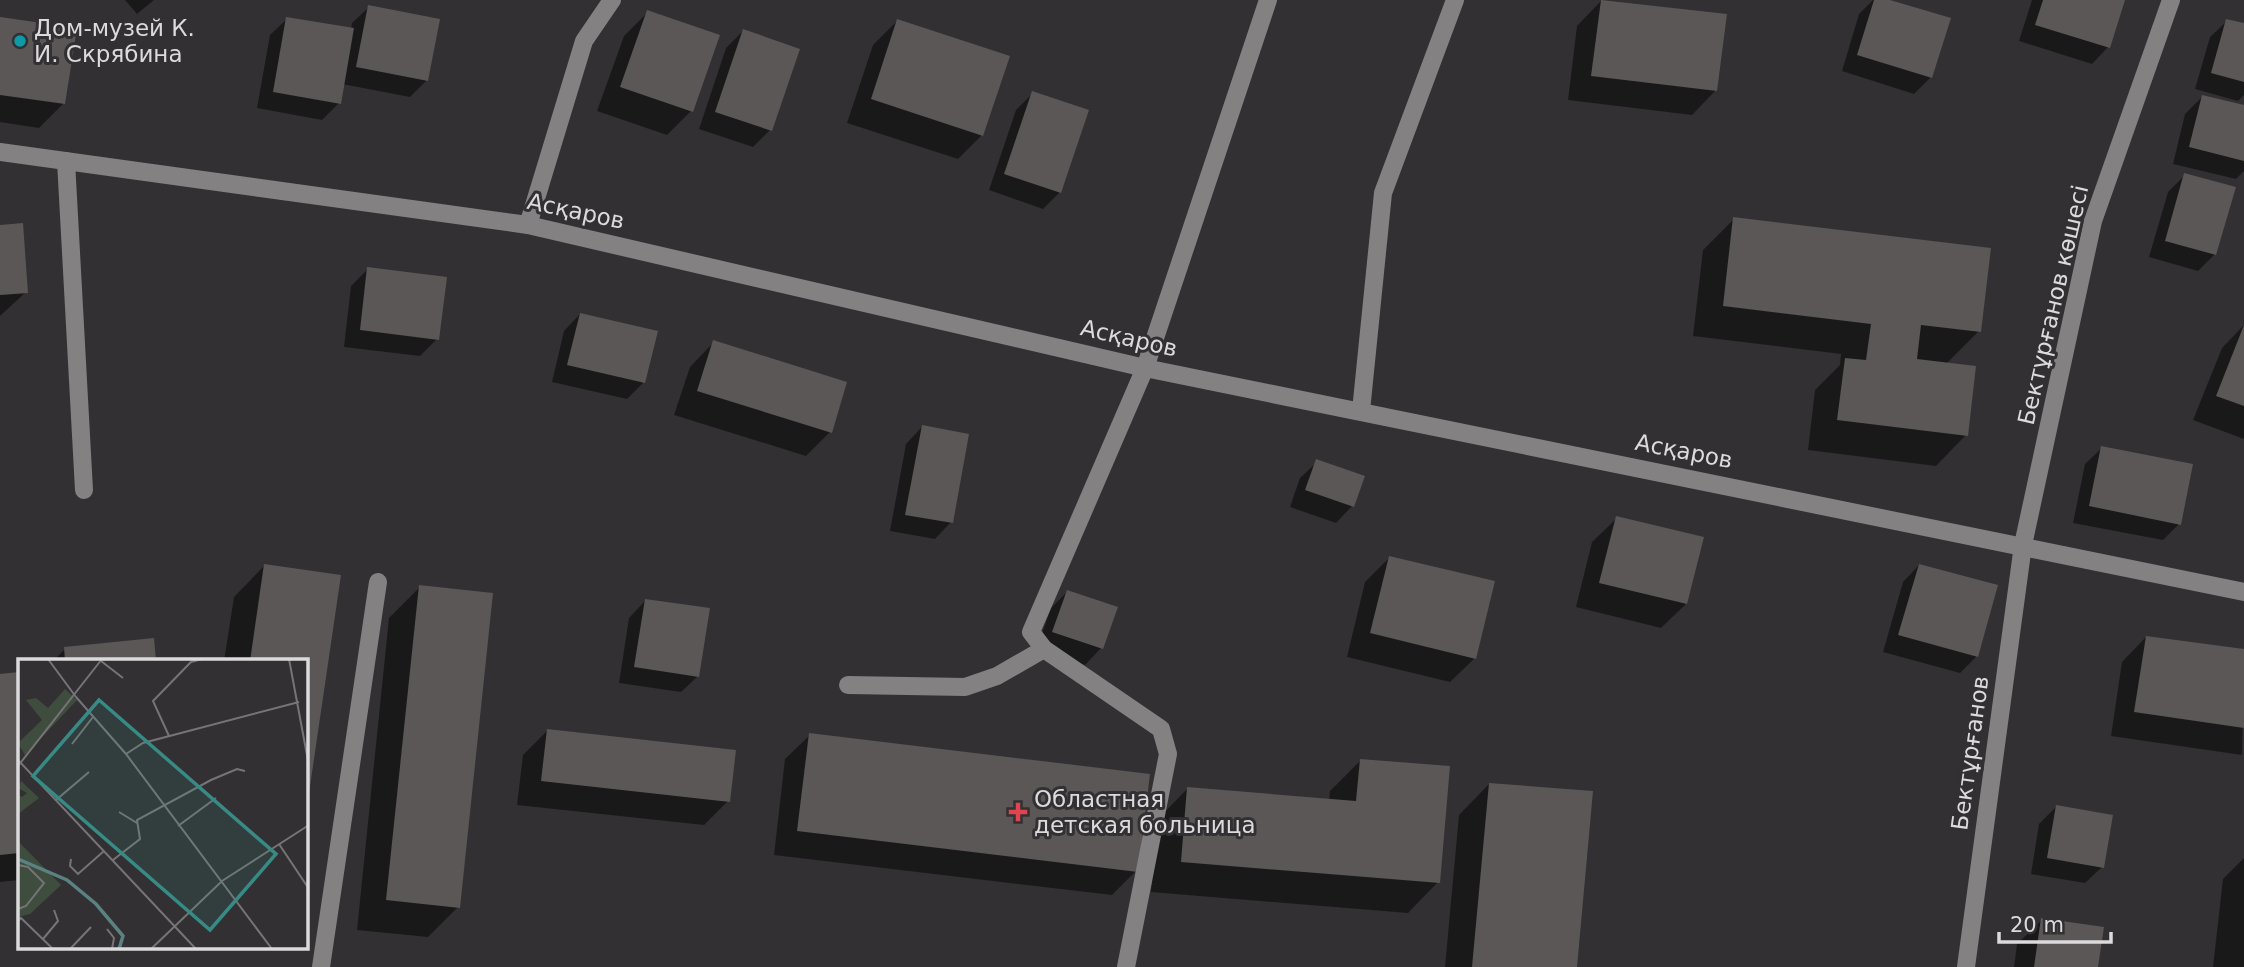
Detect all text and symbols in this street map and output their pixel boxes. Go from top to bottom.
place label: Дом-музей К. И. Скрябина [34,15,195,67]
marker: Дом-музей К. И. Скрябина [12,33,28,49]
street label: Бектұрғанов көшесі [2013,183,2093,427]
street label: Асқаров [525,188,627,234]
street label: Асқаров [1078,314,1180,362]
street label: Асқаров [1633,429,1735,473]
inset map [18,659,308,950]
street label: Бектұрғанов [1946,674,1994,832]
place label: Областная детская больница [1034,786,1255,838]
marker: Областная детская больница [1008,802,1028,822]
scale bar [1999,900,2111,944]
text: 20 m [2010,913,2064,937]

